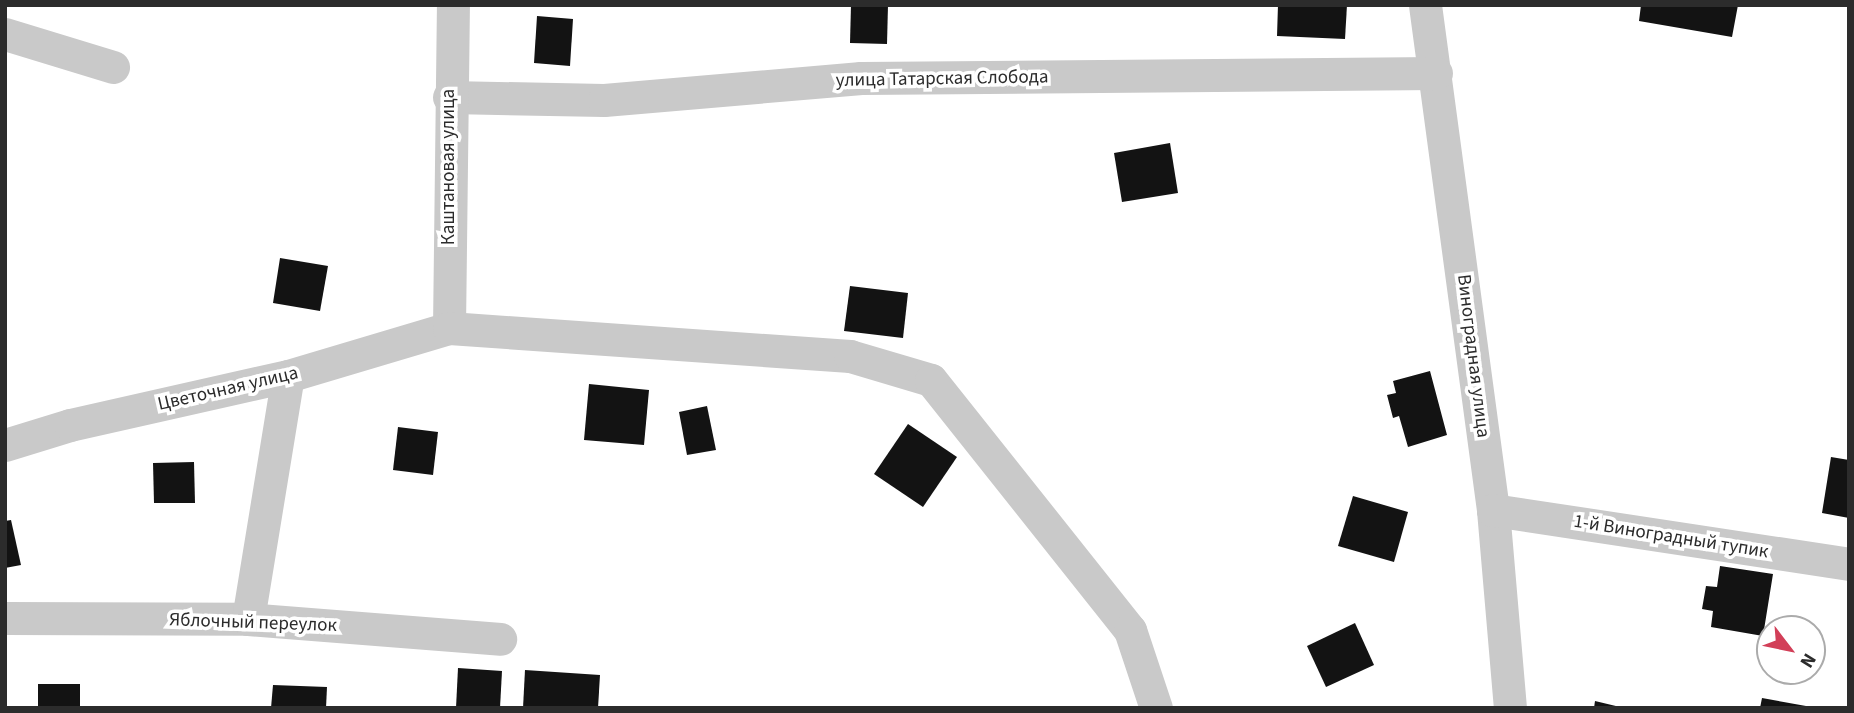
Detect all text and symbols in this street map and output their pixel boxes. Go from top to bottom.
street label: улица Татарская Слобода [835,66,1049,92]
street label: Каштановая улица [438,89,460,245]
street label: Виноградная улица [1452,273,1494,439]
street label: Цветочная улица [156,362,300,416]
street label: 1-й Виноградный тупик [1572,510,1770,564]
street label: Яблочный переулок [169,609,337,637]
north arrow [1756,615,1826,685]
text: N [1793,648,1822,673]

